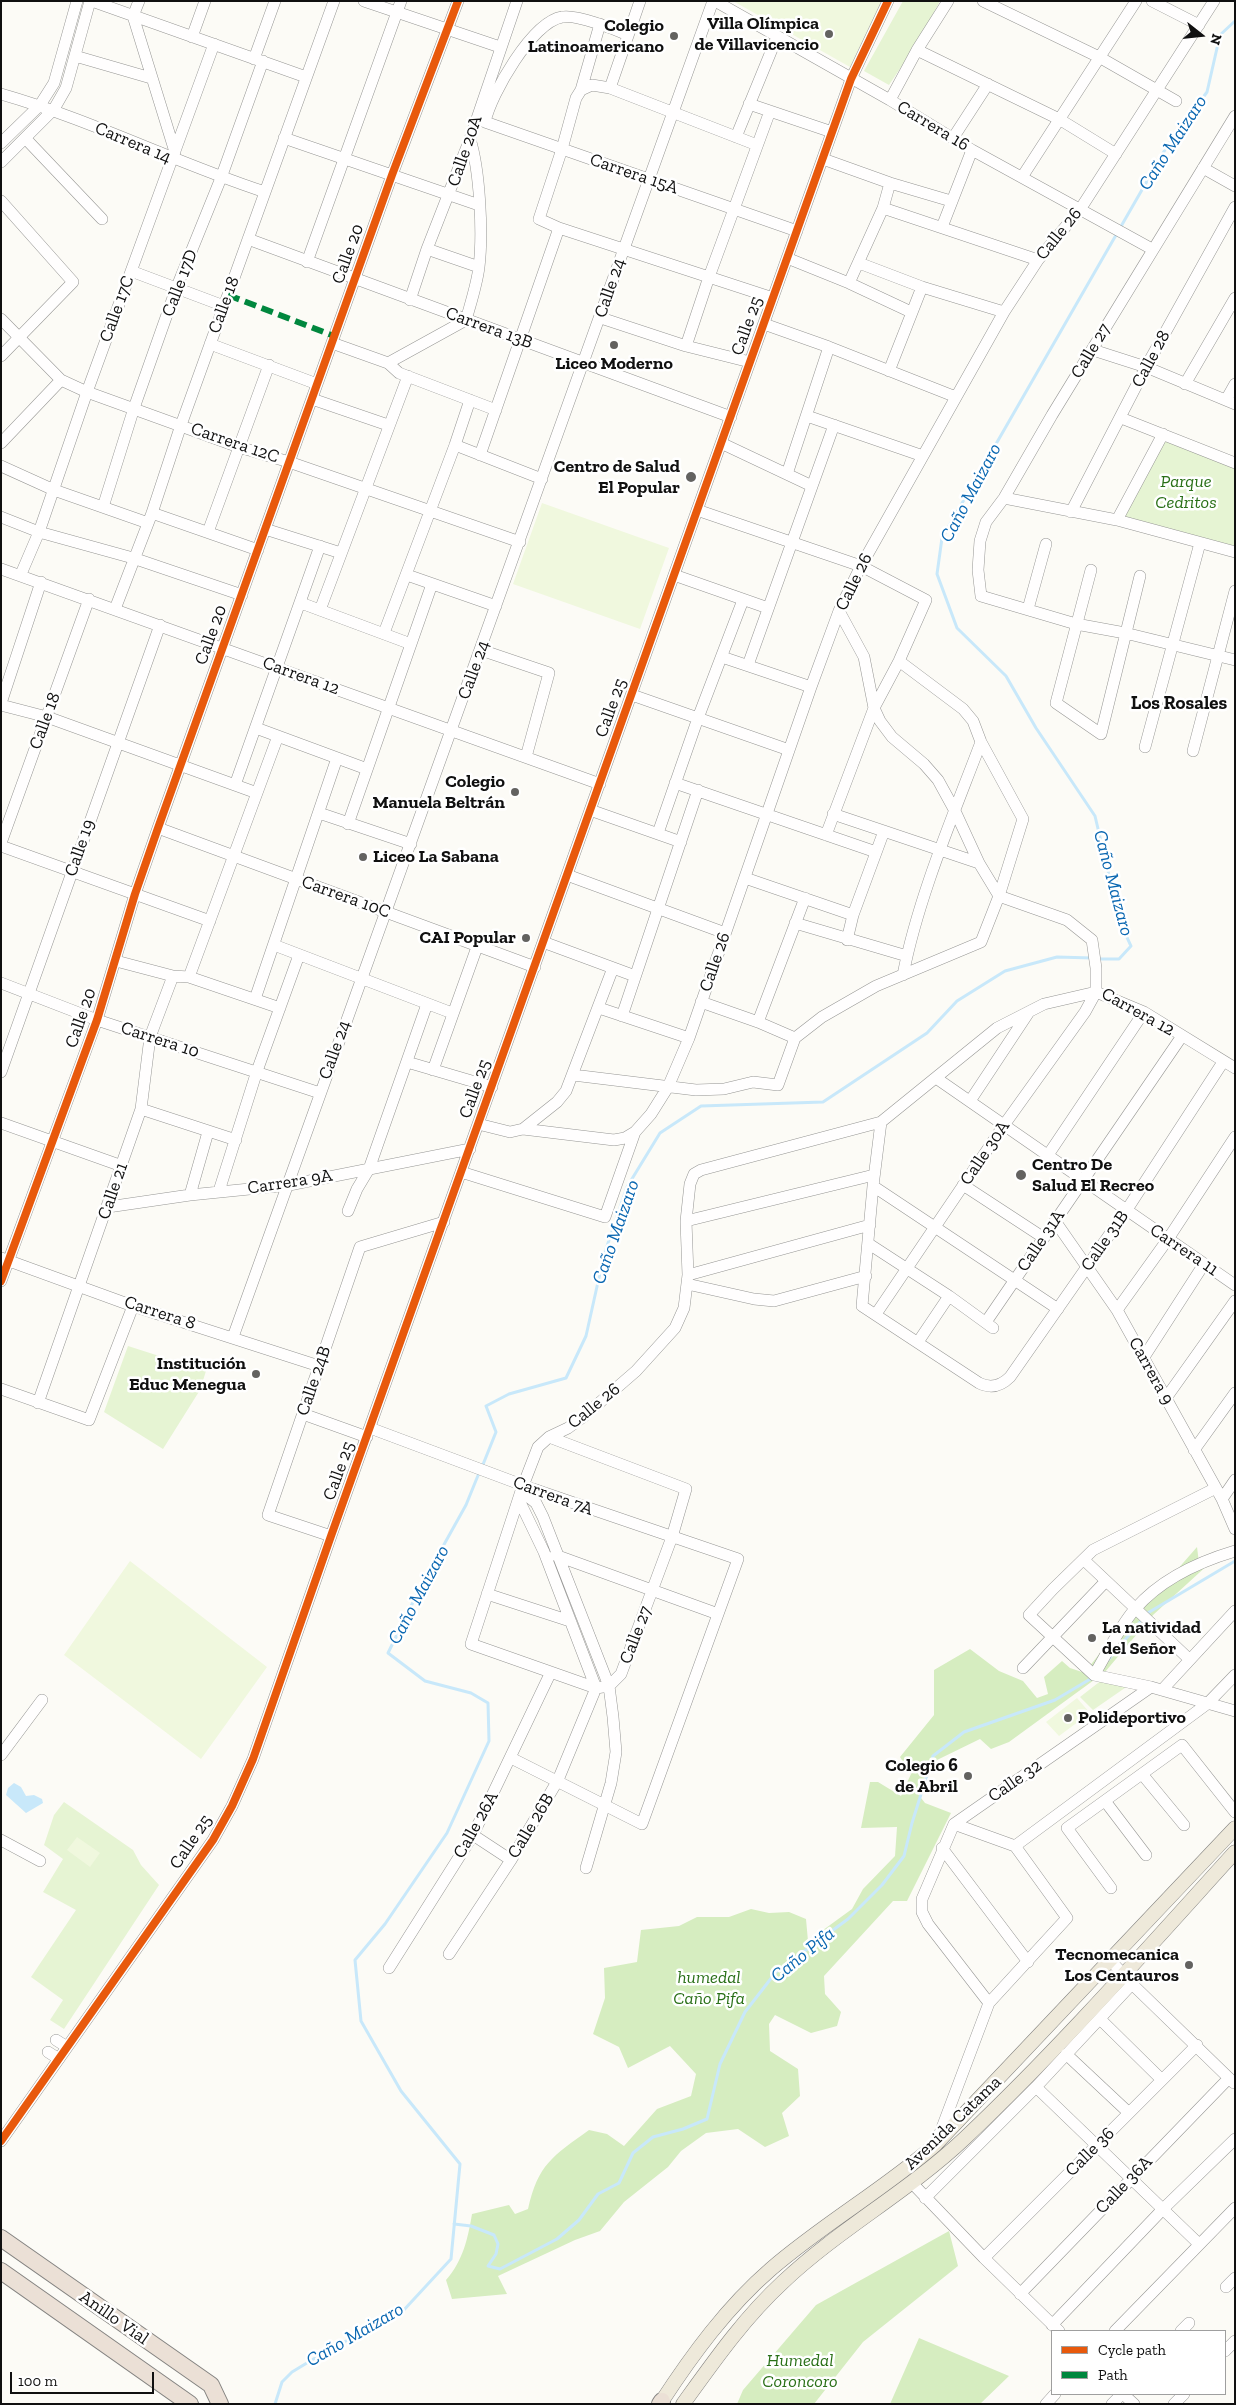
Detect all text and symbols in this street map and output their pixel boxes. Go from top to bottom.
north arrow [1176,10,1226,60]
place label: Villa Olímpica de Villavicencio [694,13,819,56]
place label: Colegio Latinoamericano [528,15,664,58]
marker: Villa Olímpica de Villavicencio [823,28,835,40]
marker: Colegio Latinoamericano [668,30,680,42]
text: N [1206,32,1226,47]
water label: Caño Maizaro [1134,91,1212,195]
street label: Carrera 16 [893,96,973,156]
street label: Calle 20A [443,113,487,189]
street label: Carrera 14 [92,117,174,169]
street label: Carrera 15A [587,149,681,199]
street label: Calle 26 [1031,203,1087,265]
street label: Calle 20 [327,221,369,287]
street label: Calle 17D [157,246,203,320]
street label: Calle 24 [590,255,630,321]
street label: Calle 17C [95,273,139,345]
street label: Calle 18 [204,274,244,336]
street label: Calle 25 [726,294,768,358]
street label: Carrera 13B [443,302,535,354]
street label: Calle 27 [1066,320,1116,382]
street label: Calle 28 [1127,327,1175,391]
marker: Liceo Moderno [608,339,620,351]
place label: Liceo Moderno [555,353,673,375]
street label: Carrera 12C [188,418,282,468]
water label: Caño Maizaro [935,440,1007,546]
place label: Centro de Salud El Popular [554,456,680,498]
marker: Centro de Salud El Popular [684,470,698,484]
park label: Parque Cedritos [1155,471,1217,514]
street label: Calle 26 [831,550,877,614]
street label: Calle 20 [190,602,232,668]
street label: Calle 24 [453,637,495,703]
street label: Carrera 12 [260,652,342,700]
street label: Calle 25 [590,676,632,740]
street label: Calle 18 [25,690,65,752]
district label: Los Rosales [1131,693,1227,715]
place label: Colegio Manuela Beltrán [372,771,505,814]
marker: Colegio Manuela Beltrán [509,786,521,798]
street label: Calle 19 [60,817,100,879]
water label: Caño Maizaro [1088,828,1138,938]
place label: Liceo La Sabana [373,846,499,868]
marker: Liceo La Sabana [357,851,369,863]
street label: Carrera 10C [299,871,393,923]
place label: CAI Popular [420,927,516,949]
street label: Calle 26 [695,930,735,994]
marker: CAI Popular [520,932,532,944]
street label: Carrera 12 [1098,983,1178,1041]
street label: Calle 20 [61,985,101,1051]
street label: Carrera 10 [118,1017,202,1063]
street label: Calle 24 [314,1017,356,1083]
street label: Calle 25 [454,1057,496,1121]
street label: Calle 30A [956,1117,1014,1189]
place label: Centro De Salud El Recreo [1032,1154,1154,1196]
street label: Calle 21 [93,1160,133,1222]
street label: Carrera 9A [246,1165,334,1199]
marker: Centro De Salud El Recreo [1014,1168,1028,1182]
water label: Caño Maizaro [588,1177,644,1287]
street label: Calle 31A [1013,1206,1069,1276]
street label: Calle 31B [1076,1207,1134,1275]
street label: Carrera 11 [1146,1219,1222,1281]
street label: Carrera 8 [122,1291,198,1335]
street label: Carrera 9 [1124,1333,1178,1409]
street label: Calle 24B [292,1343,336,1419]
place label: Institución Educ Menegua [129,1353,246,1396]
marker: Institución Educ Menegua [250,1368,262,1380]
street label: Calle 26 [563,1378,625,1434]
street label: Calle 25 [318,1439,360,1503]
street label: Carrera 7A [510,1472,596,1520]
water label: Caño Maizaro [383,1542,455,1648]
street label: Calle 27 [615,1603,657,1667]
place label: La natividad del Señor [1102,1617,1201,1660]
marker: La natividad del Señor [1086,1632,1098,1644]
place label: Polideportivo [1078,1707,1186,1729]
marker: Polideportivo [1062,1712,1074,1724]
place label: Colegio 6 de Abril [885,1755,958,1798]
street label: Calle 32 [984,1755,1046,1807]
marker: Colegio 6 de Abril [962,1770,974,1782]
street label: Calle 26A [449,1788,503,1862]
street label: Calle 26B [503,1790,559,1862]
street label: Calle 25 [165,1811,217,1873]
water label: Caño Pifa [766,1922,840,1988]
place label: Tecnomecanica Los Centauros [1055,1944,1179,1986]
marker: Tecnomecanica Los Centauros [1183,1959,1195,1971]
park label: humedal Caño Pifa [673,1967,745,2010]
street label: Avenida Catama [900,2071,1006,2175]
street label: Calle 36 [1061,2123,1119,2181]
street label: Calle 36A [1091,2151,1157,2219]
street label: Anillo Vial [75,2286,153,2350]
water label: Caño Maizaro [302,2298,408,2372]
legend [1051,2330,1226,2395]
text: Cycle path [1098,2341,1166,2359]
park label: Humedal Coroncoro [762,2350,838,2392]
scale bar [12,2362,156,2394]
text: Path [1098,2366,1128,2384]
text: 100 m [18,2372,57,2390]

